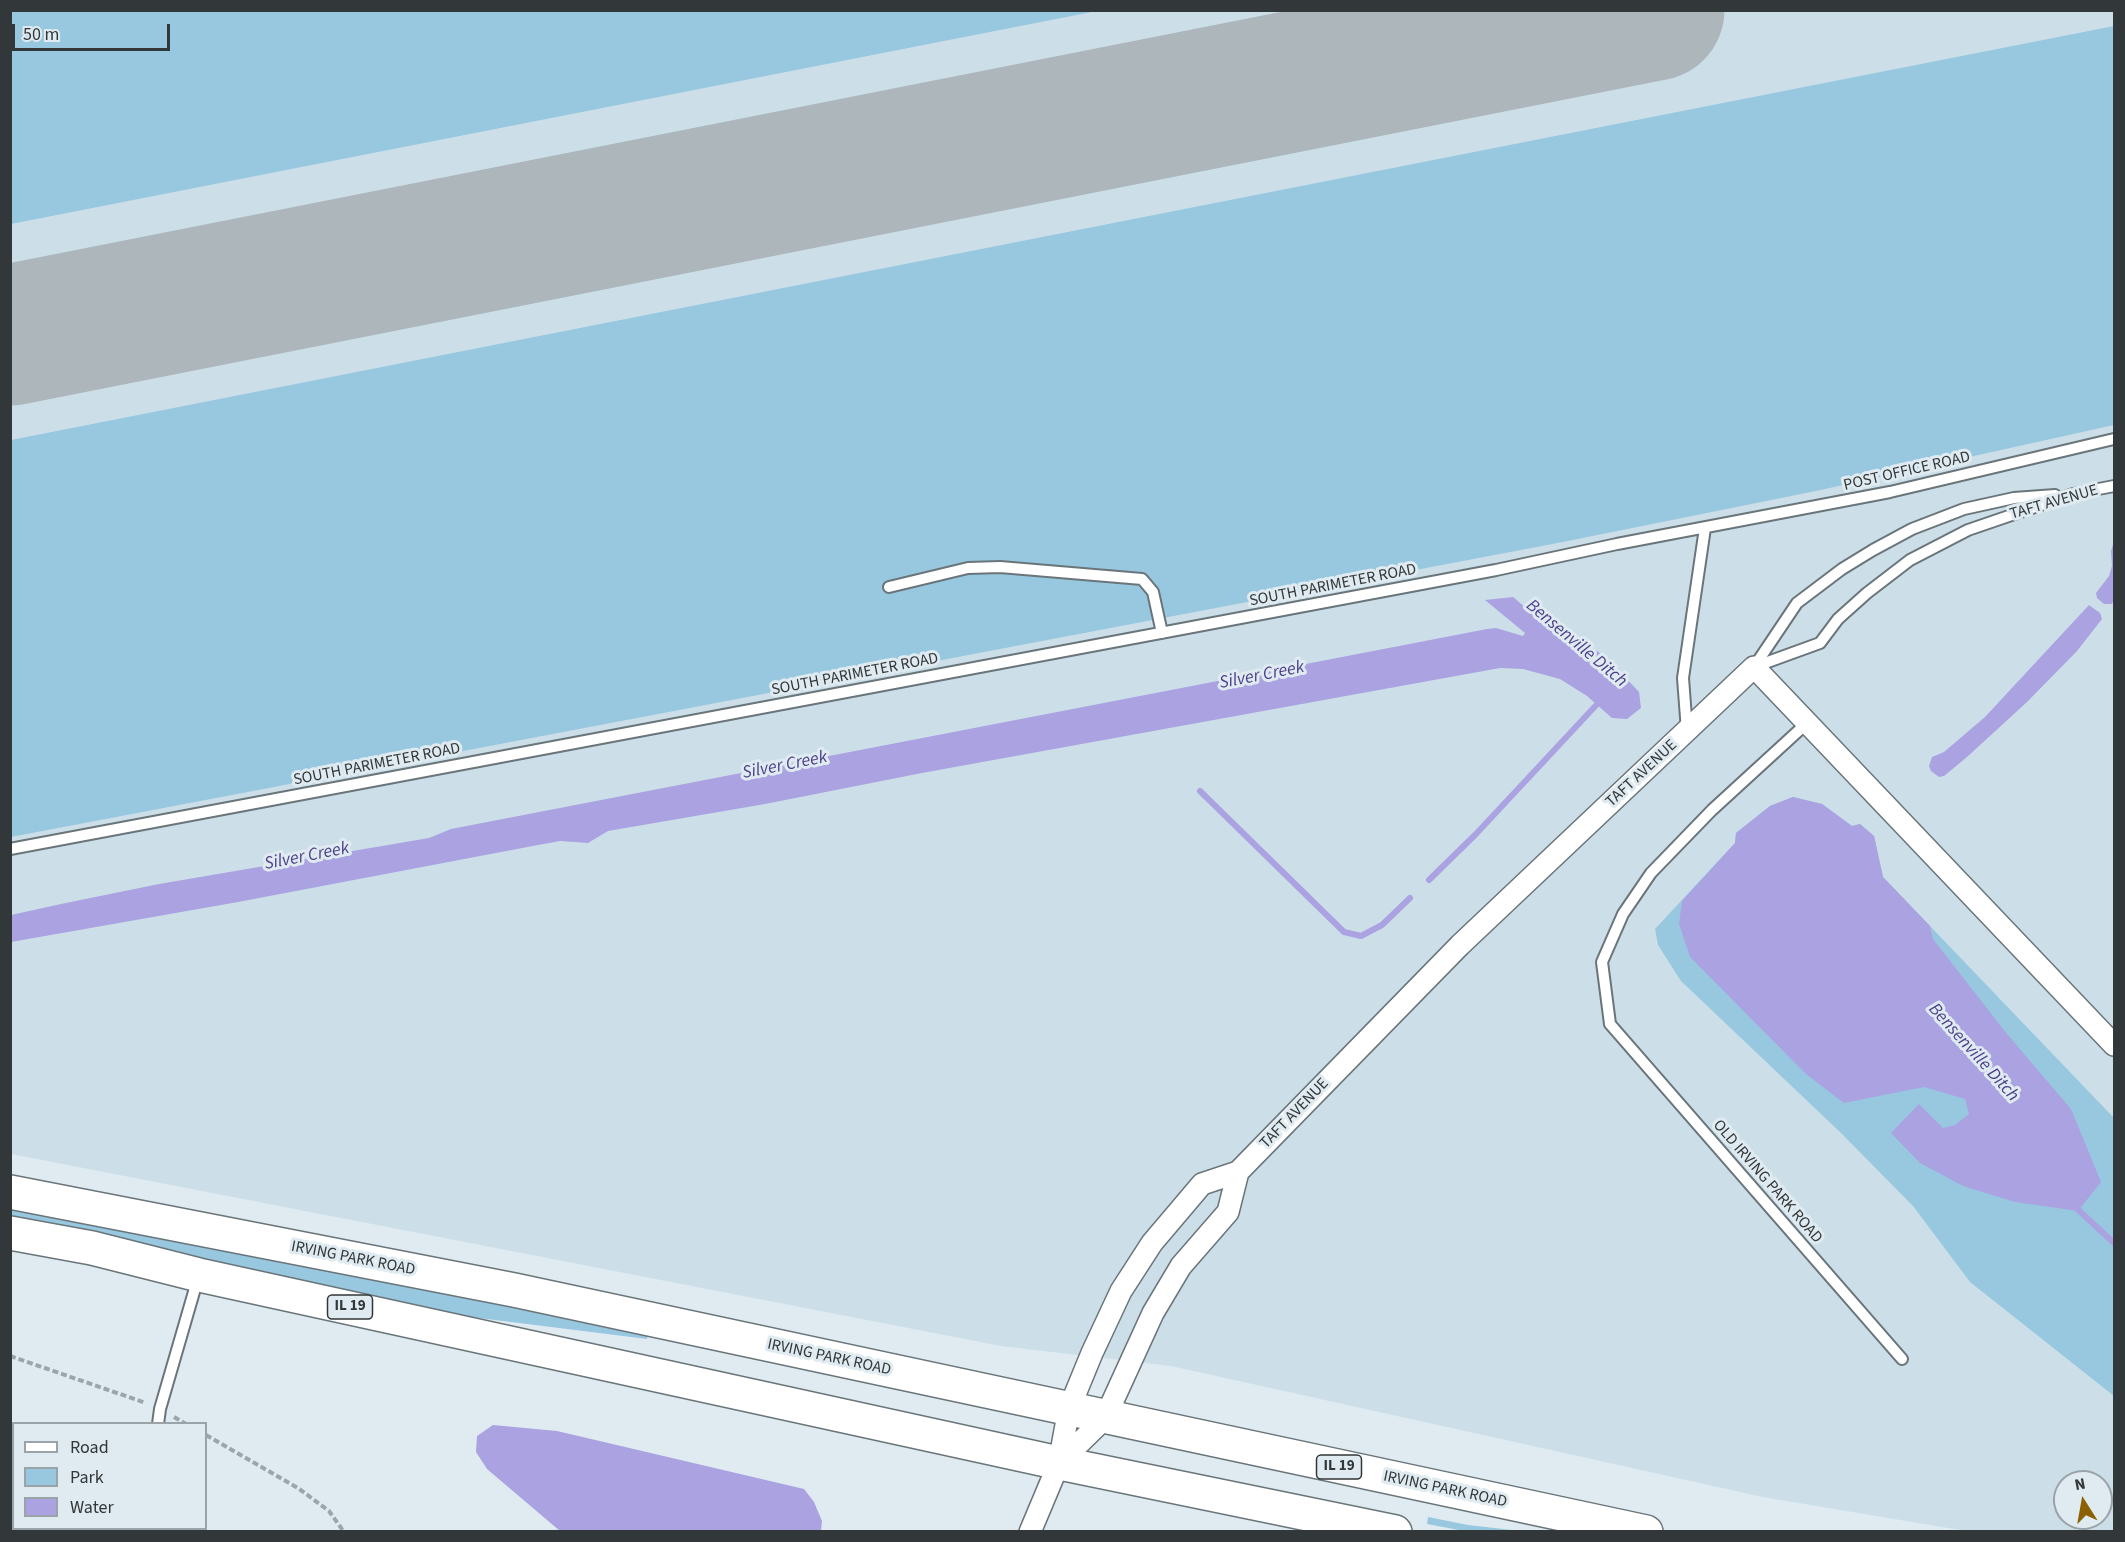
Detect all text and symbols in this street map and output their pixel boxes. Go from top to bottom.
scale bar [15,12,172,50]
text: 50 m [23,22,59,47]
street label: POST OFFICE ROAD [1842,448,1972,496]
street label: TAFT AVENUE [2008,481,2100,525]
street label: SOUTH PARIMETER ROAD [1248,560,1418,612]
water label: Bensenville Ditch [1521,596,1631,692]
street label: SOUTH PARIMETER ROAD [770,649,940,701]
water label: Silver Creek [1218,657,1306,695]
street label: TAFT AVENUE [1602,736,1682,812]
street label: SOUTH PARIMETER ROAD [292,739,462,791]
water label: Silver Creek [741,747,829,785]
water label: Silver Creek [263,838,351,876]
water label: Bensenville Ditch [1923,999,2023,1107]
street label: TAFT AVENUE [1257,1075,1333,1153]
street label: OLD IRVING PARK ROAD [1708,1116,1826,1248]
street label: IRVING PARK ROAD [289,1238,417,1280]
road number: IL 19 [328,1295,372,1319]
street label: IRVING PARK ROAD [765,1336,893,1380]
legend [12,1422,207,1530]
text: Road [70,1435,109,1460]
road number: IL 19 [1316,1455,1362,1479]
text: Park [70,1465,104,1490]
street label: IRVING PARK ROAD [1381,1468,1509,1512]
north arrow [2053,1470,2113,1530]
text: N [2073,1472,2087,1496]
text: Water [70,1495,114,1520]

